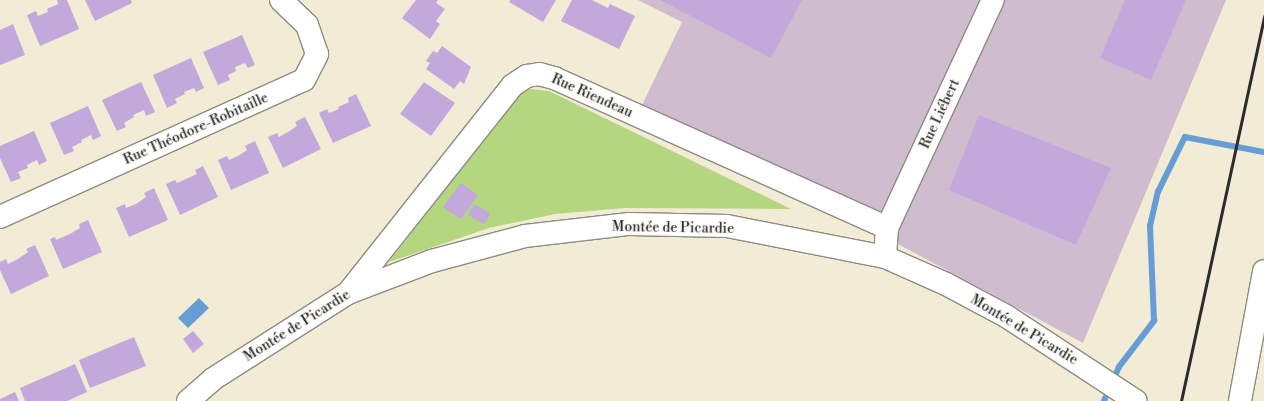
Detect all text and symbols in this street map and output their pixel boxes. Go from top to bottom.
street label: Rue Riendeau [549,71,635,121]
street label: Rue Liébert [917,76,963,152]
street label: Rue Théodore-Robitaille [121,89,271,169]
street label: Montée de Picardie [612,219,734,237]
street label: Montée de Picardie [241,286,353,366]
street label: Montée de Picardie [967,291,1081,369]

